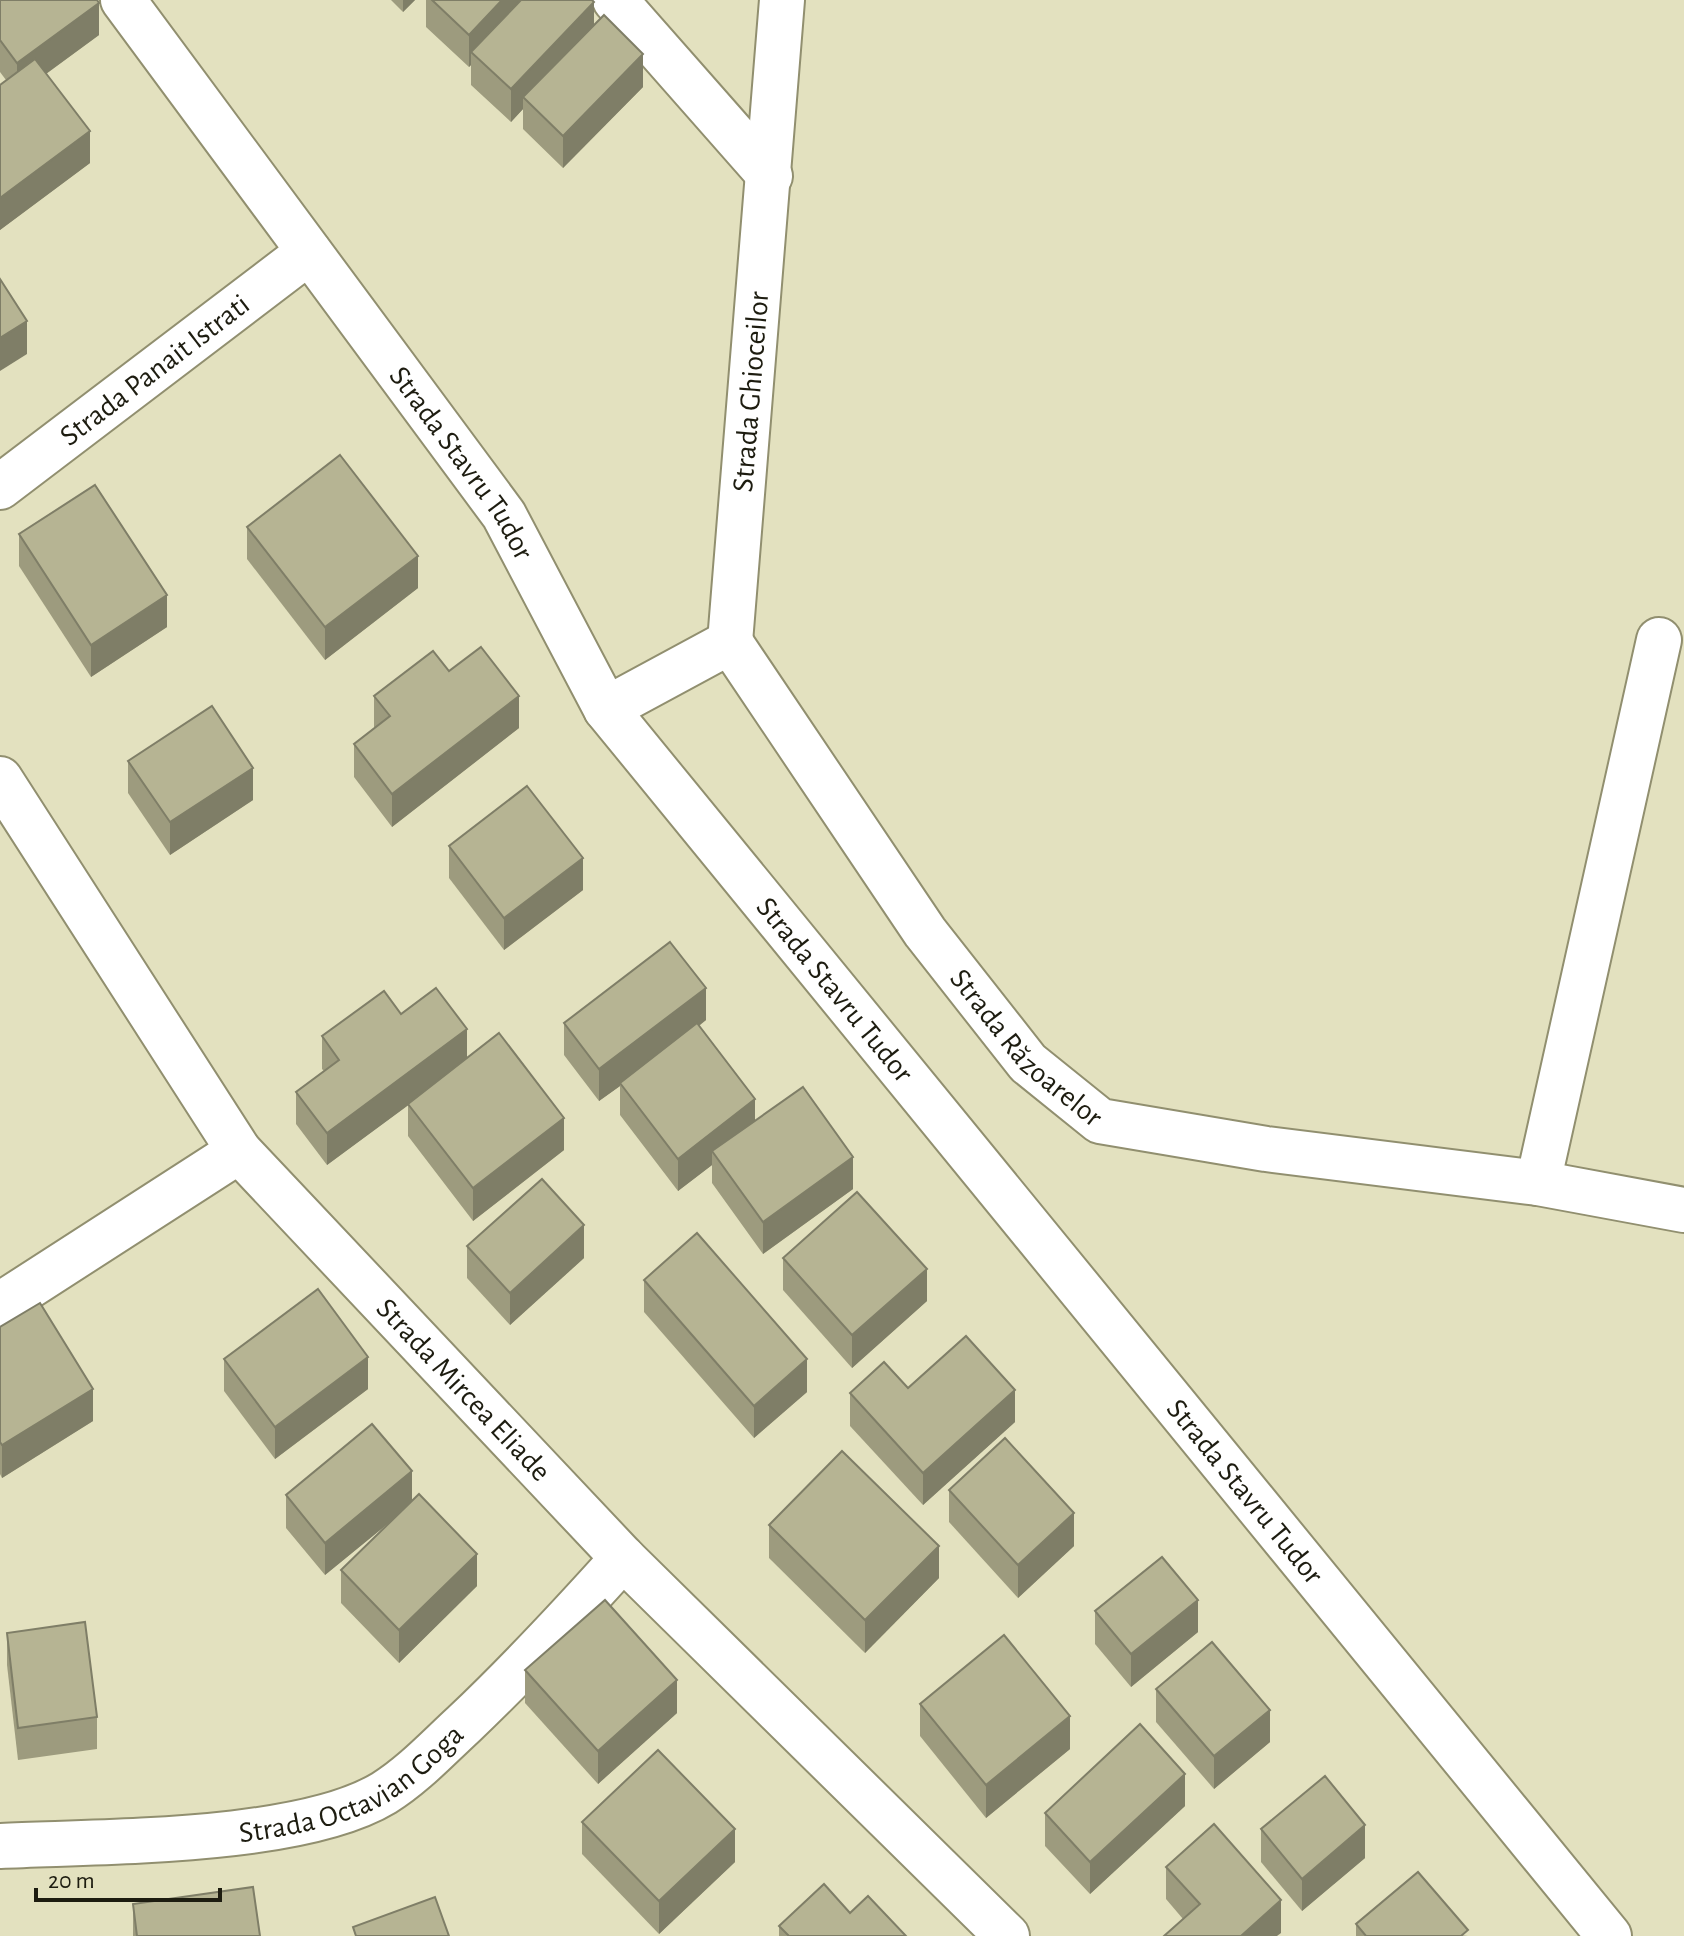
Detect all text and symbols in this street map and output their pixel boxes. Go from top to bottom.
street label: Strada Panait Istrati [55,289,255,452]
street label: Strada Ghioceilor [728,290,774,493]
street label: Strada Stavru Tudor [384,361,539,565]
street label: Strada Stavru Tudor [750,892,919,1088]
street label: Strada Răzoarelor [944,964,1108,1133]
street label: Strada Mircea Eliade [370,1293,556,1487]
street label: Strada Stavru Tudor [1161,1394,1329,1590]
street label: Strada Octavian Goga [237,1719,469,1848]
scale bar [36,1852,220,1902]
text: 20 m [48,1869,95,1893]

